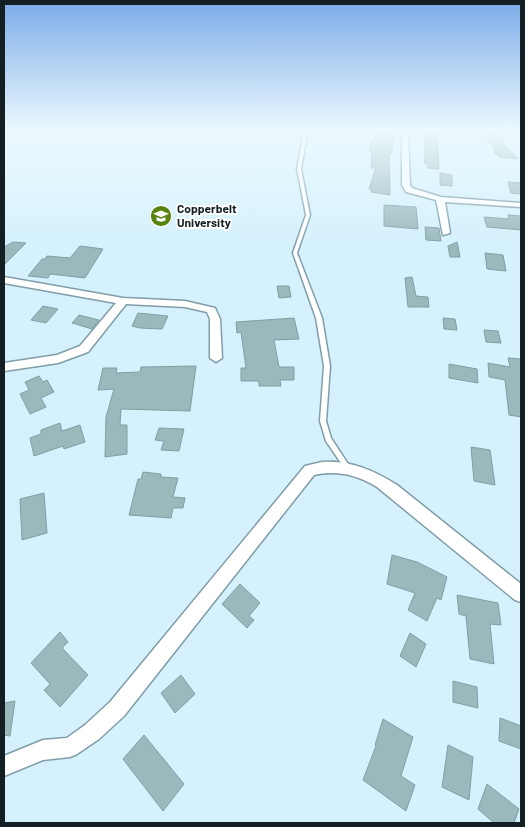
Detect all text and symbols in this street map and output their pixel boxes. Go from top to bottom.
place label: Copperbelt University [177,201,237,229]
school or university icon: Copperbelt University [149,204,173,228]

